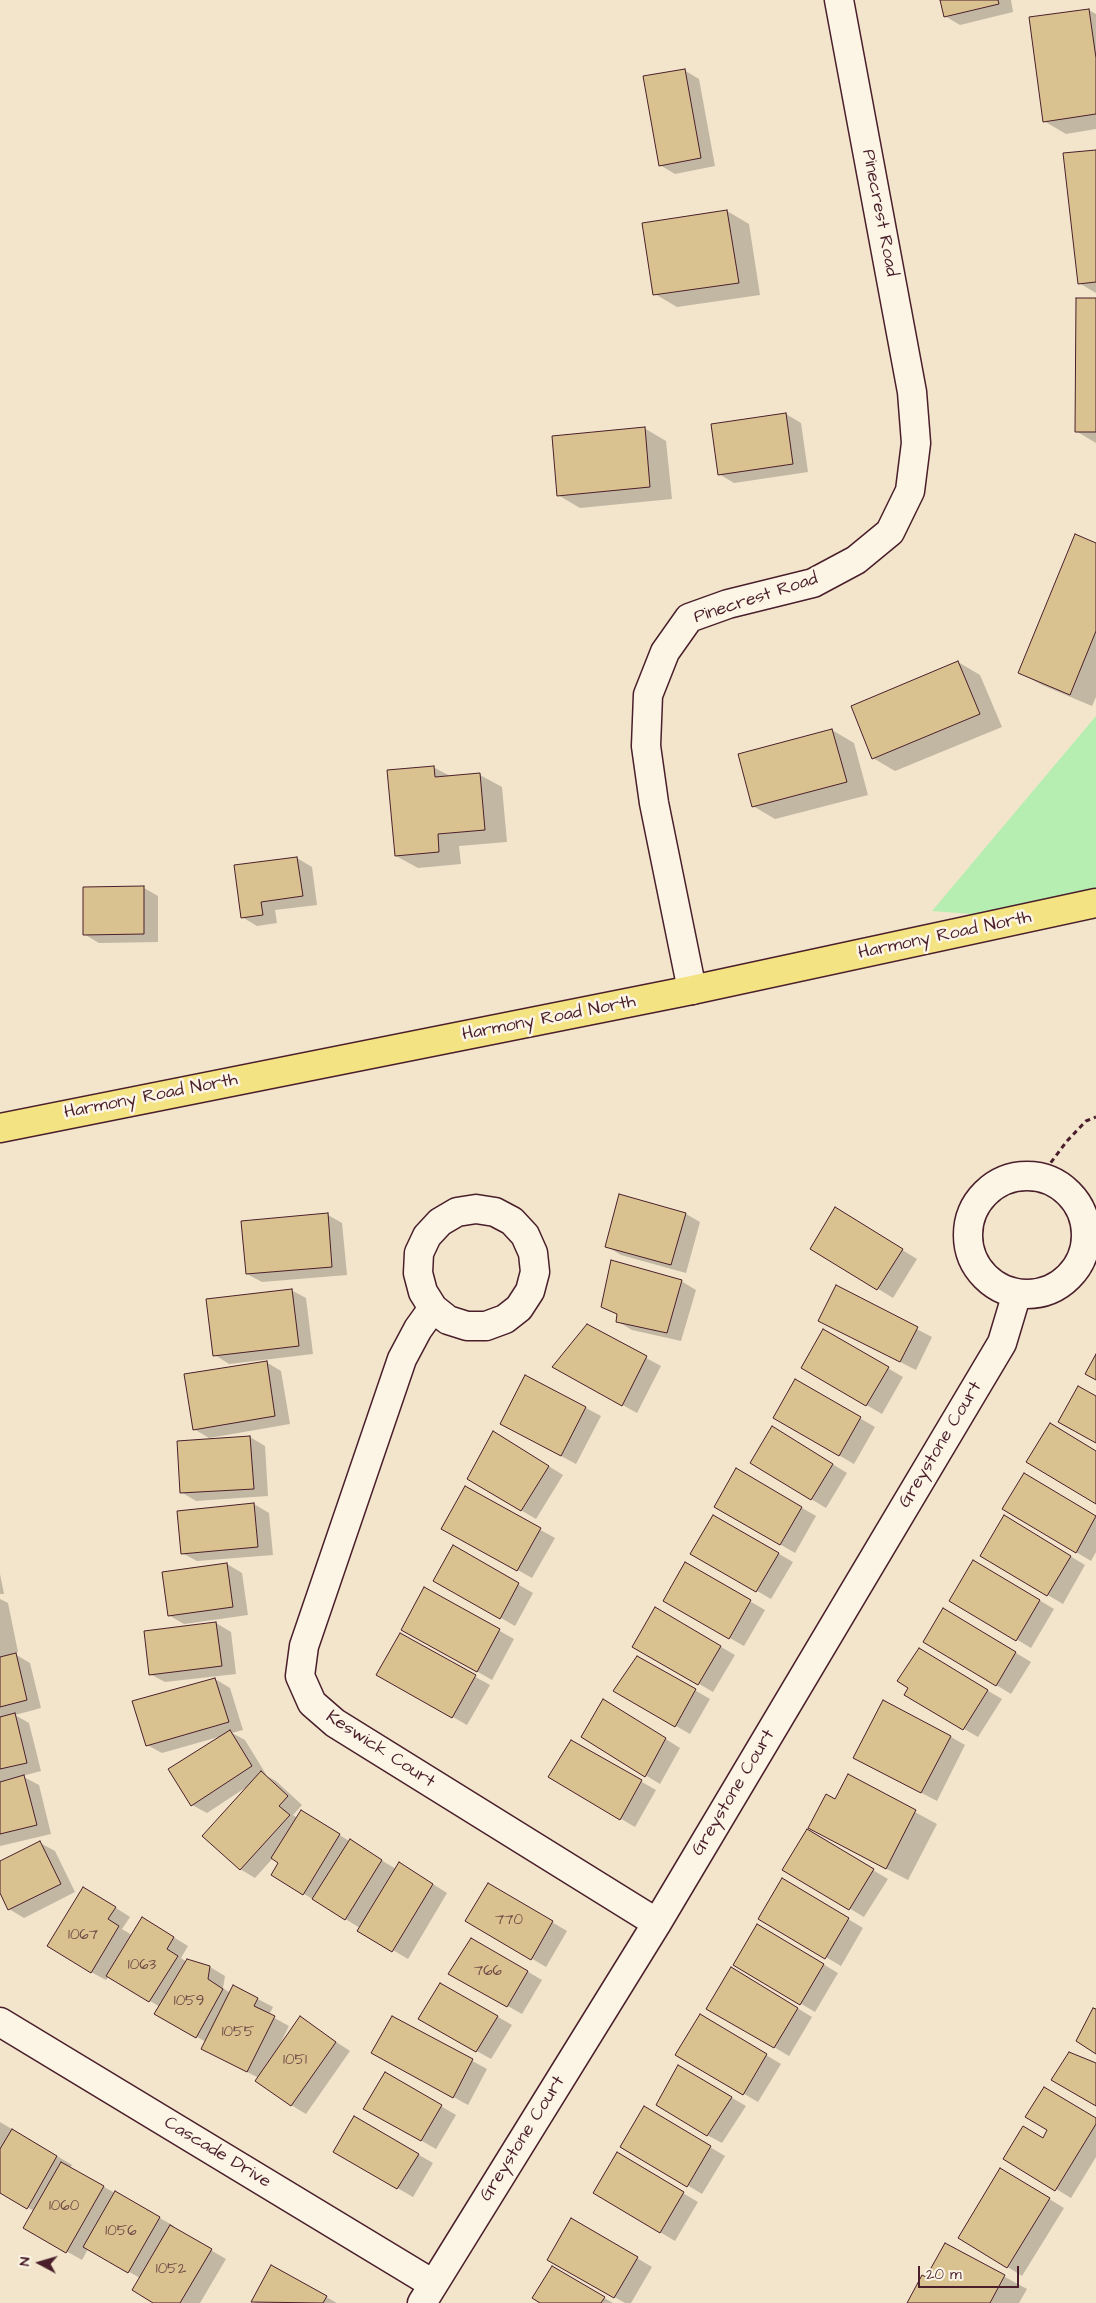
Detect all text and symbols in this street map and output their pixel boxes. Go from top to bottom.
street label: Pinecrest Road [856,148,902,278]
street label: Pinecrest Road [691,569,821,629]
street label: Harmony Road North [857,907,1033,965]
street label: Harmony Road North [460,992,638,1046]
street label: Harmony Road North [62,1070,240,1124]
street label: Greystone Court [895,1378,987,1512]
street label: Keswick Court [321,1707,439,1793]
street label: Greystone Court [688,1726,780,1860]
house number: 770 [495,1912,523,1930]
house number: 1067 [68,1927,98,1945]
house number: 1063 [128,1957,156,1975]
house number: 766 [474,1963,502,1981]
house number: 1059 [174,1993,204,2011]
house number: 1055 [222,2024,254,2042]
house number: 1051 [283,2052,307,2070]
street label: Greystone Court [476,2072,570,2206]
street label: Cascade Drive [160,2113,274,2193]
house number: 1060 [49,2198,79,2216]
house number: 1056 [105,2223,137,2241]
north arrow [15,2238,65,2288]
text: N [15,2256,35,2267]
scale bar [921,2256,1022,2288]
house number: 1052 [156,2261,186,2279]
text: 20 m [926,2264,962,2285]

